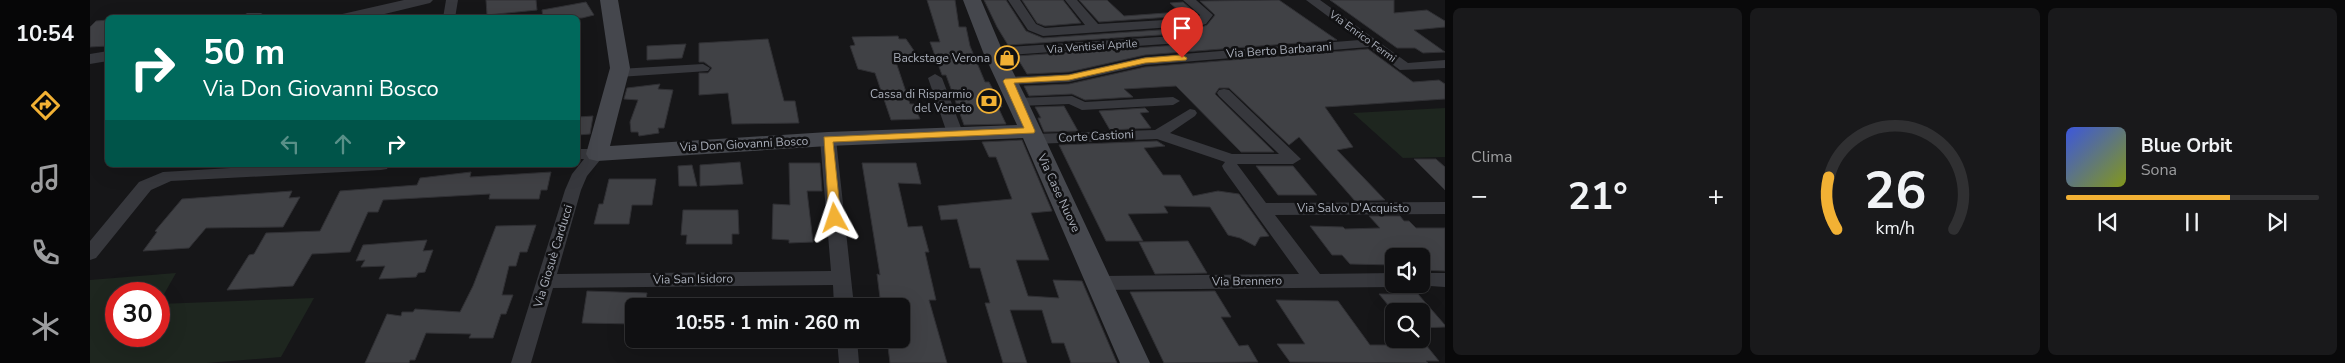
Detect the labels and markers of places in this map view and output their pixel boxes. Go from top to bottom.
pin [1161,7,1203,58]
shop icon: Backstage Verona [994,45,1020,71]
place label: Backstage Verona [893,50,990,66]
place label: Cassa di Risparmio del Veneto [870,86,972,116]
bank icon: Cassa di Risparmio del Veneto [976,88,1002,114]

